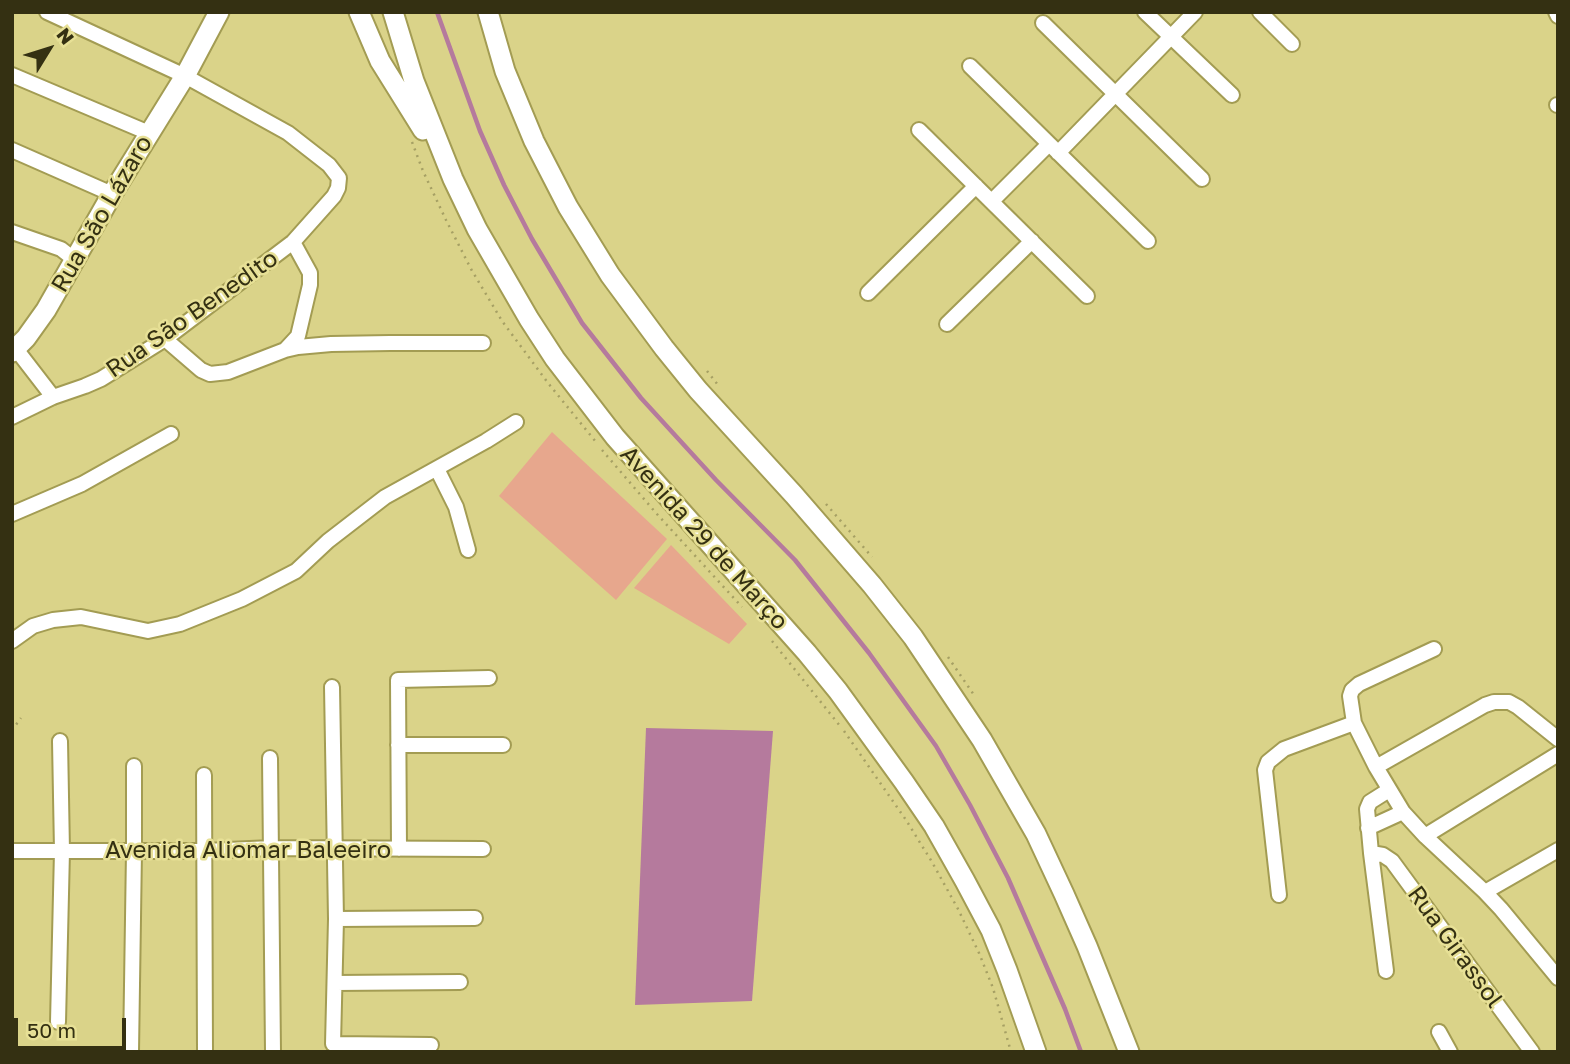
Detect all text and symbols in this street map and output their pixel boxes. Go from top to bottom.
north arrow [14,14,84,84]
text: N [52,23,79,49]
street label: Rua São Lázaro [46,131,158,297]
street label: Rua São Benedito [101,244,283,384]
street label: Avenida 29 de Março [614,440,794,636]
street label: Avenida Aliomar Baleeiro [105,836,391,864]
street label: Rua Girassol [1401,881,1509,1013]
scale bar [18,1004,130,1048]
text: 50 m [27,1017,76,1043]

